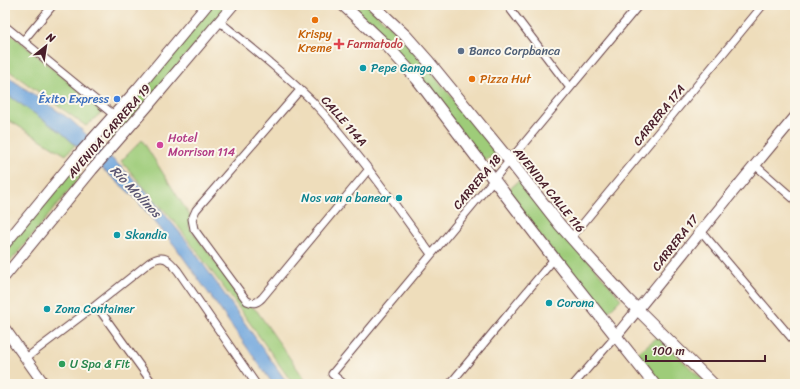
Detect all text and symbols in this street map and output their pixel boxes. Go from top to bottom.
marker: Krispy Kreme [310,15,320,25]
place label: Krispy Kreme [298,23,333,59]
north arrow [26,26,66,66]
text: N [42,27,59,48]
place label: Farmatodo [347,33,403,55]
marker: Farmatodo [334,39,344,49]
place label: Banco Corpbanca [469,40,561,62]
marker: Banco Corpbanca [456,46,466,56]
place label: Pepe Ganga [371,57,432,79]
marker: Pepe Ganga [358,63,368,73]
place label: Pizza Hut [480,68,532,90]
marker: Pizza Hut [467,74,477,84]
street label: AVENIDA CARRERA 19 [61,79,156,184]
street label: CARRERA 17A [627,79,691,151]
place label: Éxito Express [38,88,109,110]
street label: CALLE 114A [315,90,373,152]
marker: Éxito Express [112,94,122,104]
place label: Hotel Morrison 114 [168,127,236,163]
marker: Hotel Morrison 114 [155,140,165,150]
street label: AVENIDA CALLE 116 [507,141,591,238]
street label: CARRERA 18 [447,149,507,215]
water label: Río Molinos [105,160,168,224]
place label: Nos van a banear [301,187,392,209]
marker: Nos van a banear [394,193,404,203]
street label: CARRERA 17 [646,209,705,276]
place label: Skandia [125,224,167,246]
marker: Skandia [112,230,122,240]
place label: Corona [557,292,594,314]
place label: Zona Container [55,298,136,320]
marker: Corona [544,298,554,308]
marker: Zona Container [42,304,52,314]
scale bar [646,337,765,363]
text: 100 m [652,340,685,362]
place label: U Spa & Fit [70,353,130,375]
marker: U Spa & Fit [57,359,67,369]

